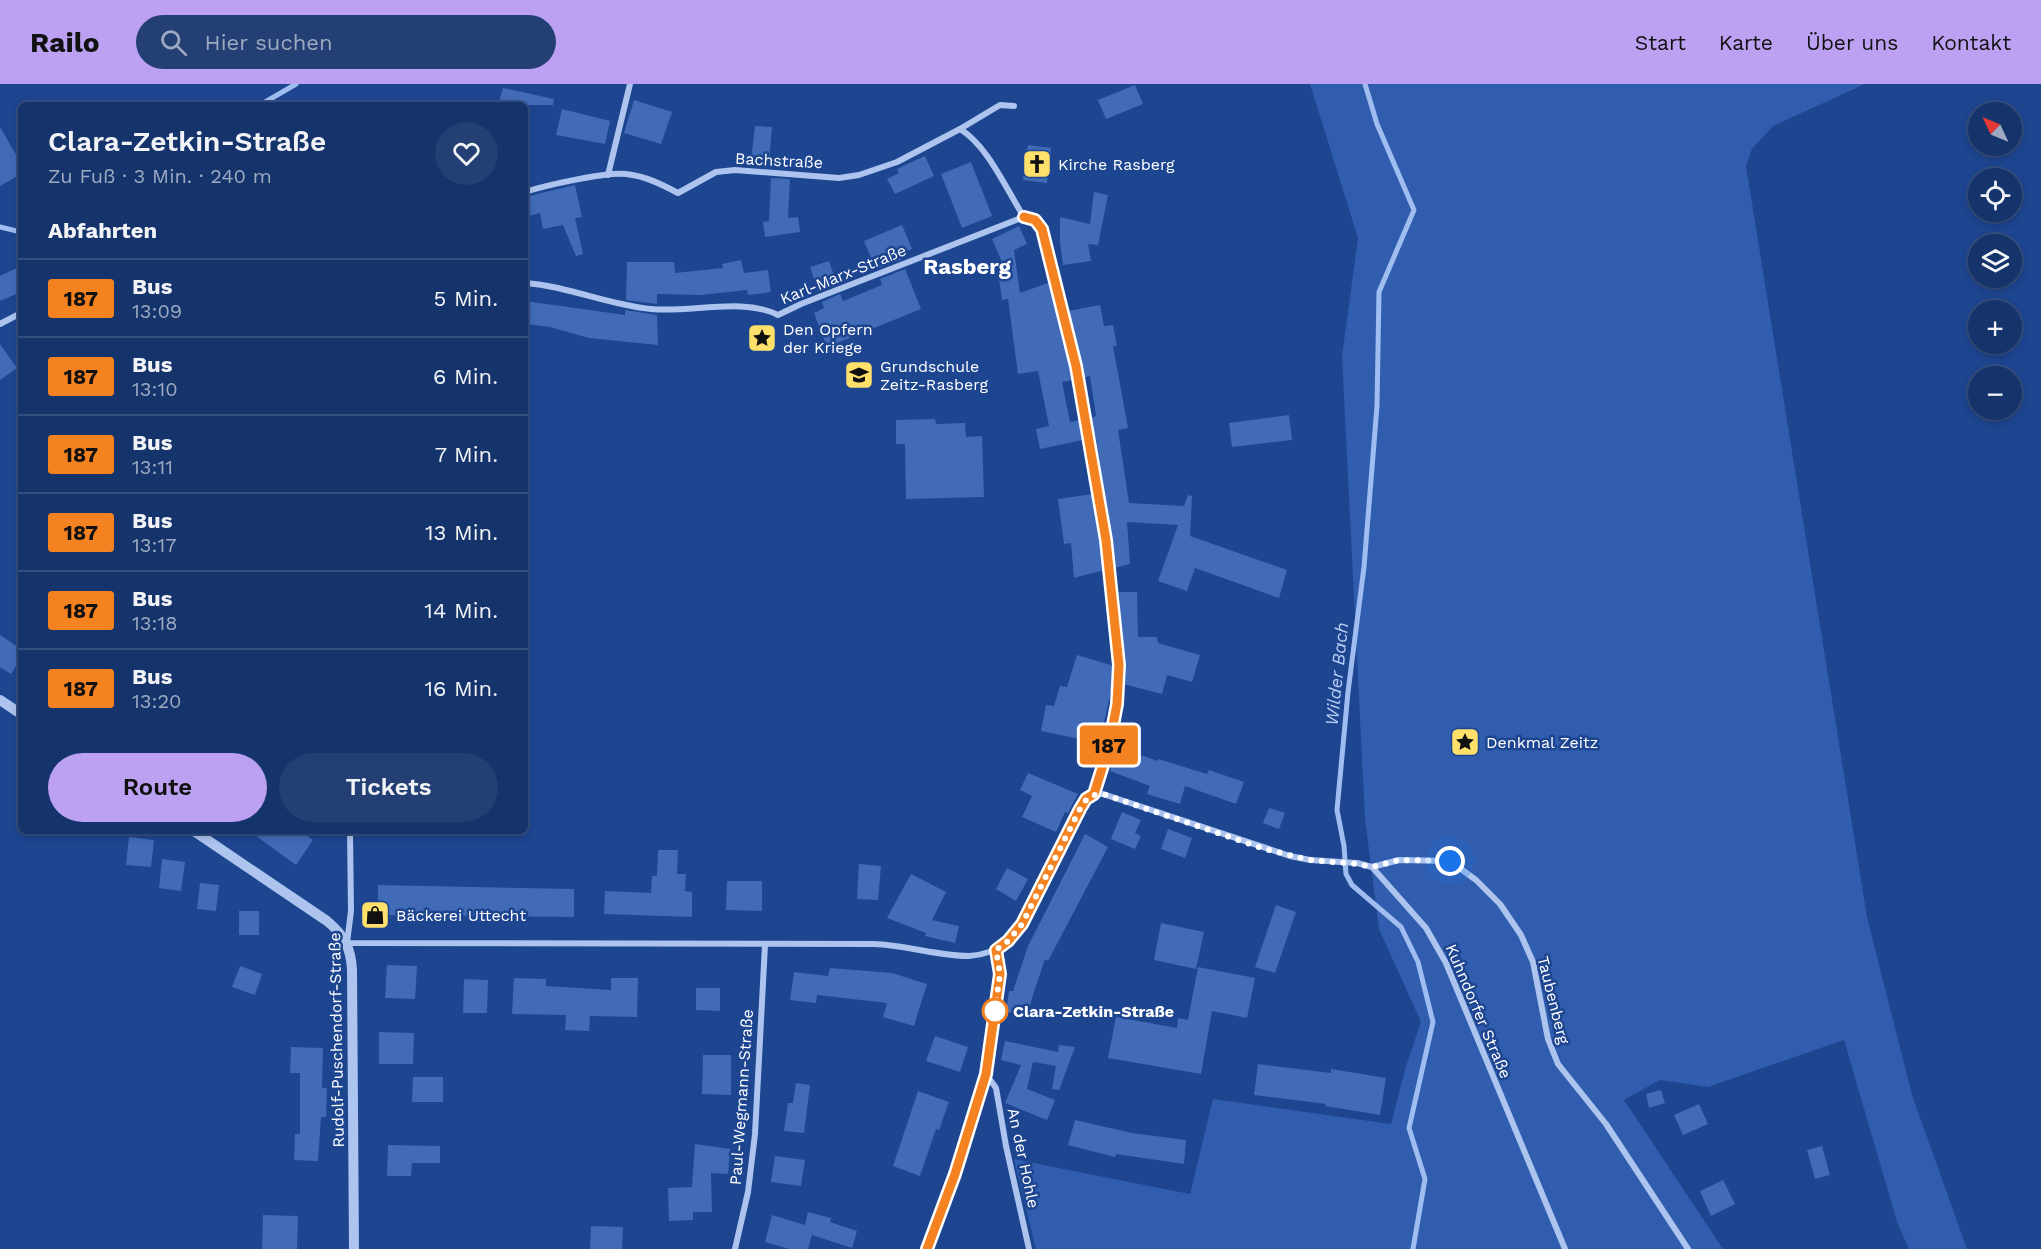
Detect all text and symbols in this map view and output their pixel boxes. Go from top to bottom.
search box [136,15,556,69]
text: Railo [30,26,100,59]
icon: search [157,26,190,59]
text: Hier suchen [205,30,333,55]
text: Start [1635,30,1686,55]
text: Karte [1719,30,1773,55]
text: Über uns [1806,30,1898,55]
text: Kontakt [1931,30,2011,55]
north arrow [1968,102,2022,156]
map controls [1968,102,2022,420]
button: heart [435,122,498,185]
text: Clara-Zetkin-Straße [48,125,326,158]
church icon: Kirche Rasberg [1021,148,1053,180]
street label: Bachstraße [735,149,823,172]
place label: Kirche Rasberg [1058,155,1175,174]
text: Zu Fuß · 3 Min. · 240 m [48,164,272,188]
button: locate [1968,168,2022,222]
text: Abfahrten [48,218,157,243]
button: layers [1968,234,2022,288]
street label: Karl-Marx-Straße [777,240,909,308]
district label: Rasberg [923,254,1012,279]
text: Bus [132,274,172,299]
text: 187 [64,286,98,311]
text: 5 Min. [434,286,498,311]
text: 13:09 [132,299,182,323]
button: + [1968,300,2022,354]
place label: Den Opfern der Kriege [783,320,873,357]
place icon: Den Opfern der Kriege [746,322,778,354]
text: Bus [132,352,172,377]
place label: Grundschule Zeitz-Rasberg [880,357,988,394]
school or university icon: Grundschule Zeitz-Rasberg [843,359,875,391]
text: 187 [64,364,98,389]
text: 6 Min. [433,364,498,389]
button: − [1968,366,2022,420]
text: 13:10 [132,377,178,401]
text: Bus [132,430,172,455]
text: 187 [64,442,98,467]
text: 7 Min. [435,442,498,467]
text: 13:11 [132,455,173,479]
text: Bus [132,508,172,533]
text: 187 [64,520,98,545]
text: 13 Min. [425,520,498,545]
text: 13:17 [132,533,176,557]
text: Bus [132,586,172,611]
text: 187 [64,598,98,623]
text: 14 Min. [424,598,498,623]
text: 13:18 [132,611,178,635]
water label: Wilder Bach [1321,621,1352,727]
text: Bus [132,664,172,689]
text: 187 [64,676,98,701]
text: 16 Min. [424,676,498,701]
text: 13:20 [132,689,181,713]
line badge: 187 [1074,726,1144,764]
place icon: Denkmal Zeitz [1449,726,1481,758]
text: 187 [1092,733,1126,758]
place label: Denkmal Zeitz [1486,733,1598,752]
button: Route [48,753,267,822]
button: Tickets [279,753,498,822]
your location [1435,846,1465,876]
shop icon: Bäckerei Uttecht [359,899,391,931]
place label: Bäckerei Uttecht [396,906,526,925]
street label: Rudolf-Puschendorf-Straße [325,932,348,1148]
street label: Kuhndorfer Straße [1442,941,1515,1081]
street label: Taubenberg [1533,954,1574,1047]
marker: Clara-Zetkin-Straße [982,998,1008,1024]
place label: Clara-Zetkin-Straße [1013,1002,1174,1021]
street label: Paul-Wegmann-Straße [726,1008,757,1186]
street label: An der Hohle [1004,1106,1043,1210]

